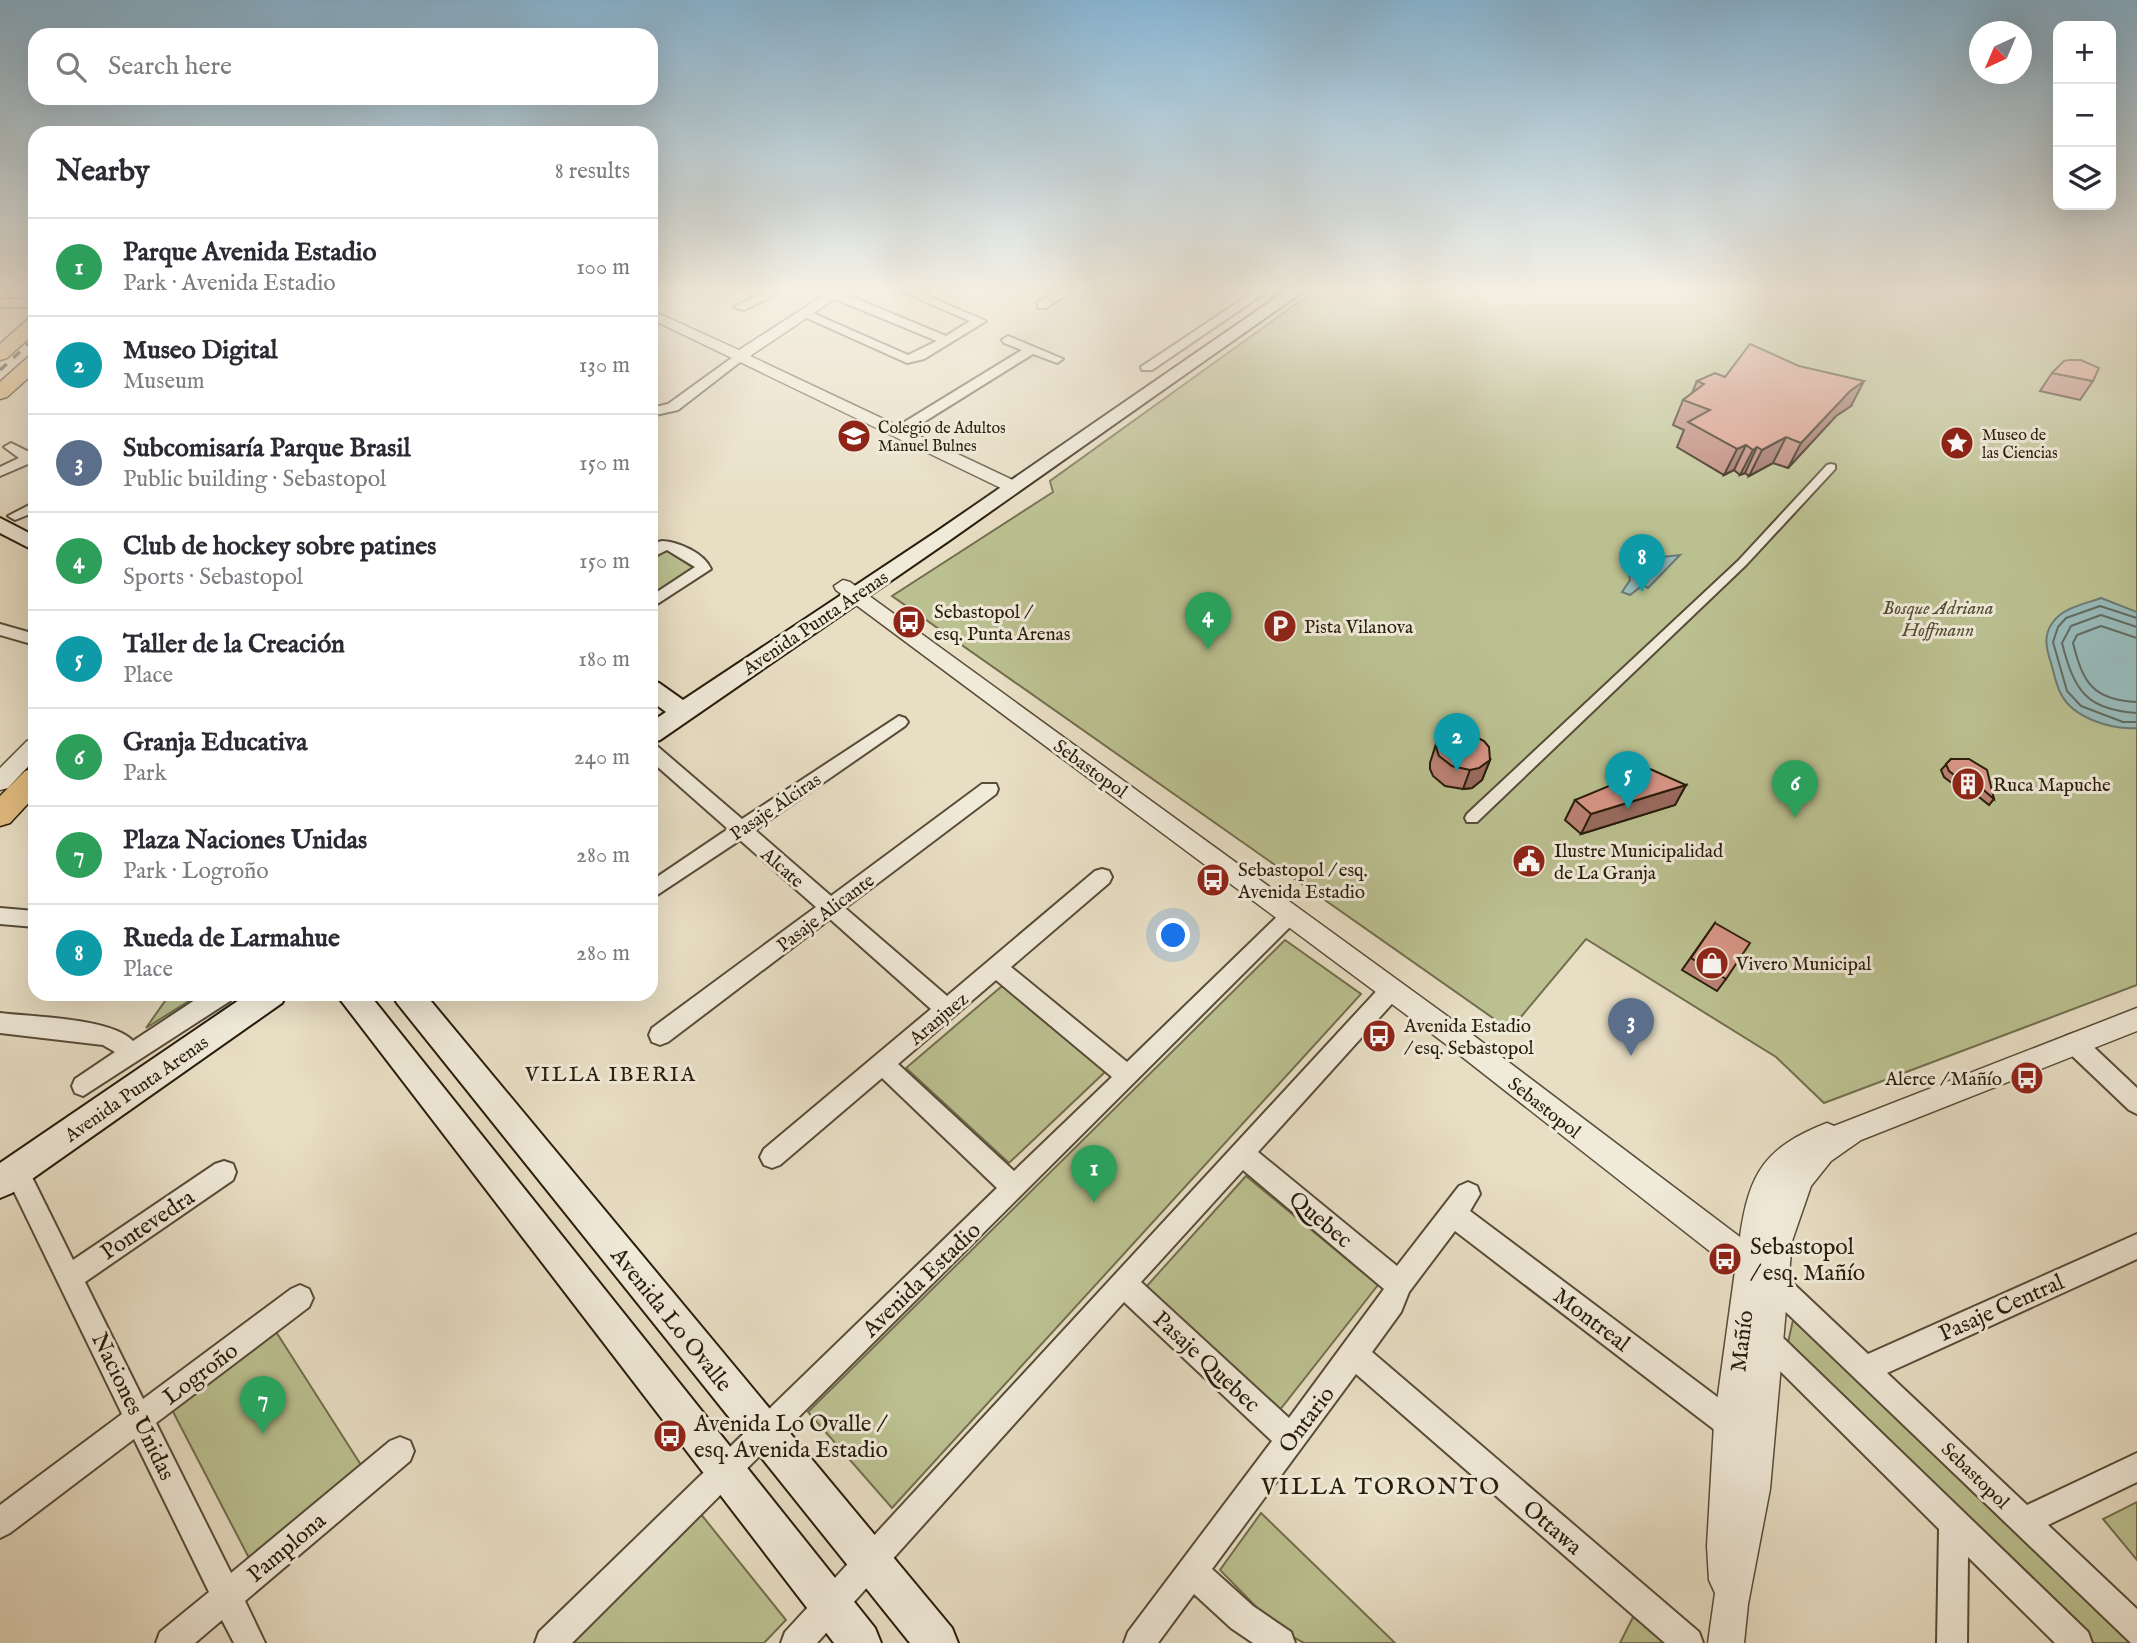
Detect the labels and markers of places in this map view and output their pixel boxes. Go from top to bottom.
school or university icon: Colegio de Adultos Manuel Bulnes [835,417,873,455]
place label: Colegio de Adultos Manuel Bulnes [878,419,1006,457]
place icon: Museo de las Ciencias [1938,424,1976,462]
place label: Museo de las Ciencias [1982,426,2058,464]
pin: 8 [1619,534,1665,592]
pin: 4 [1185,592,1231,650]
place label: Sebastopol / esq. Punta Arenas [934,601,1070,647]
bus stop icon: Sebastopol / esq. Punta Arenas [890,603,928,641]
parking icon: Pista Vilanova [1261,607,1299,645]
place label: Pista Vilanova [1304,616,1414,640]
pin: 2 [1434,713,1480,771]
pin: 5 [1605,751,1651,809]
pin: 6 [1772,760,1818,818]
building icon: Ruca Mapuche [1949,765,1987,803]
place label: Ruca Mapuche [1993,774,2111,798]
place label: Ilustre Municipalidad de La Granja [1554,840,1724,886]
public building icon: Ilustre Municipalidad de La Granja [1510,842,1548,880]
place label: Sebastopol / esq. Avenida Estadio [1237,859,1368,905]
bus stop icon: Sebastopol / esq. Avenida Estadio [1194,861,1232,899]
shop icon: Vivero Municipal [1693,944,1731,982]
place label: Vivero Municipal [1735,953,1872,977]
pin: 3 [1608,998,1654,1056]
place label: Avenida Estadio / esq. Sebastopol [1403,1015,1534,1061]
bus stop icon: Avenida Estadio / esq. Sebastopol [1360,1017,1398,1055]
bus stop icon: Alerce / Mañío [2008,1059,2046,1097]
place label: Alerce / Mañío [1884,1068,2002,1092]
pin: 1 [1071,1145,1117,1203]
place label: Sebastopol / esq. Mañío [1750,1233,1865,1288]
bus stop icon: Sebastopol / esq. Mañío [1706,1240,1744,1278]
pin: 7 [240,1376,286,1434]
place label: Avenida Lo Ovalle / esq. Avenida Estadio [693,1410,888,1465]
bus stop icon: Avenida Lo Ovalle / esq. Avenida Estadio [651,1417,689,1455]

